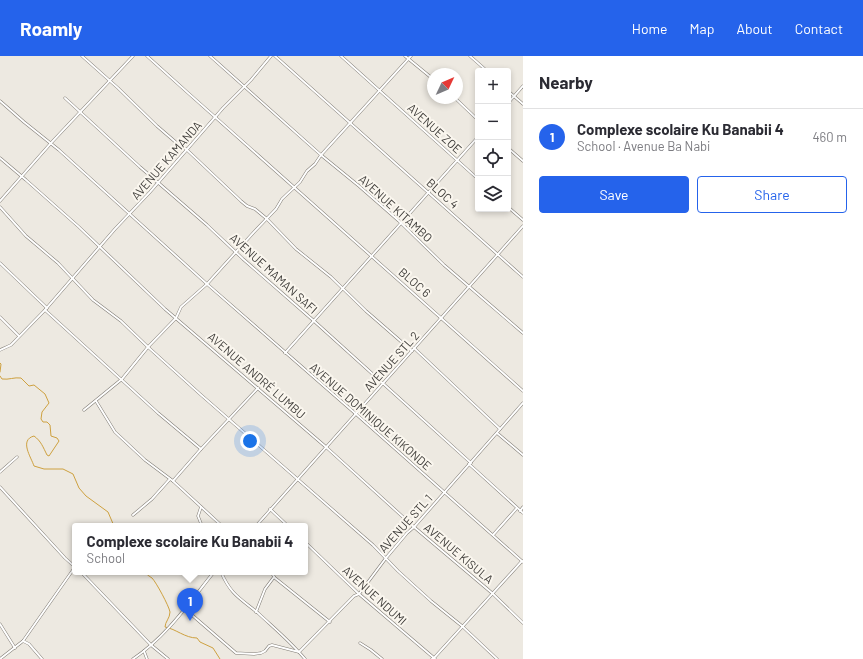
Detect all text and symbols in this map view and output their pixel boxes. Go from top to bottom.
text: Roamly [20,17,82,40]
text: Home [632,20,668,37]
text: Map [690,20,714,37]
text: About [736,20,773,37]
text: Contact [795,20,843,37]
north arrow [427,68,463,104]
map controls [475,68,511,212]
button: + [475,68,511,104]
text: Nearby [539,72,593,92]
street label: AVENUE ZOE [405,100,465,156]
button: − [475,104,511,140]
street label: AVENUE KAMANDA [128,118,204,202]
text: Complexe scolaire Ku Banabii 4 [577,120,784,138]
text: 1 [550,129,554,145]
text: 460 m [812,129,847,145]
text: School · Avenue Ba Nabi [577,138,710,154]
button: locate [475,140,511,176]
street label: AVENUE KITAMBO [356,171,436,245]
street label: BLOC 4 [424,175,462,211]
button: layers [475,176,511,212]
button: Save [539,176,689,213]
button: Share [697,176,847,213]
street label: AVENUE MAMAN SAFI [227,230,321,316]
street label: BLOC 6 [396,264,434,300]
street label: AVENUE STL 2 [360,328,422,394]
street label: AVENUE ANDRÉ LUMBU [205,329,309,421]
street label: AVENUE DOMINIQUE KIKONDE [307,359,435,473]
your location [240,431,260,451]
street label: AVENUE STL 1 [375,491,435,555]
street label: AVENUE KISULA [421,520,497,586]
popup [72,523,308,575]
text: Complexe scolaire Ku Banabii 4 [87,532,293,550]
text: School [87,550,125,566]
street label: AVENUE NDUMI [340,563,410,627]
pin: 1 [177,588,203,621]

